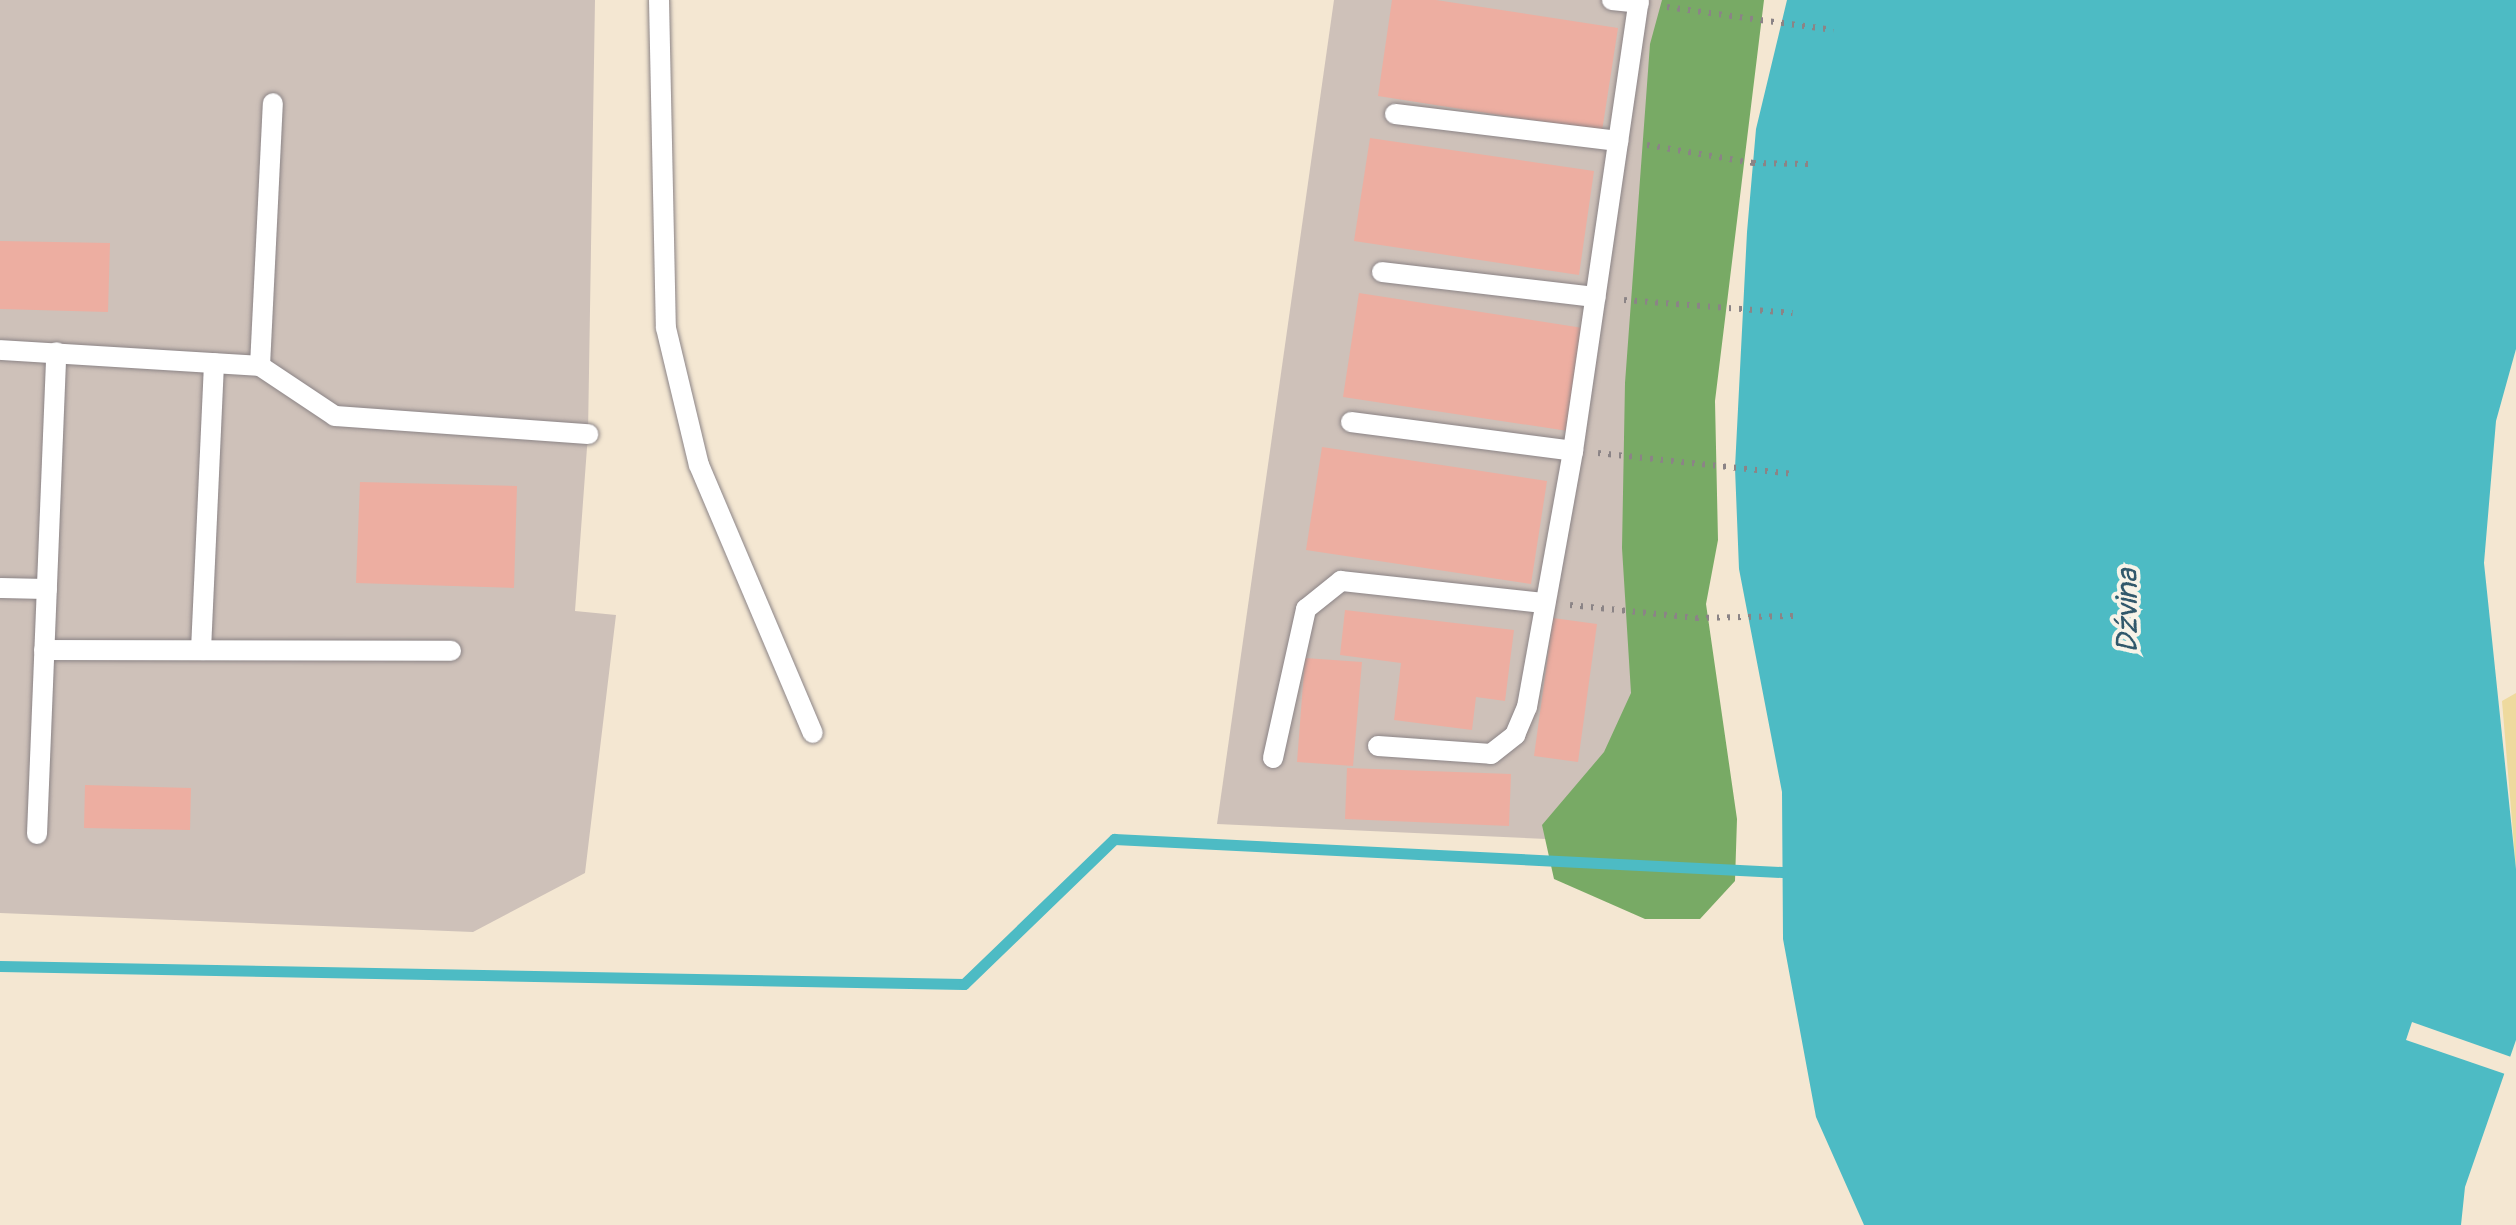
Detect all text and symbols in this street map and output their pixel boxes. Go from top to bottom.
water label: Dźvina [2110,569,2146,653]

